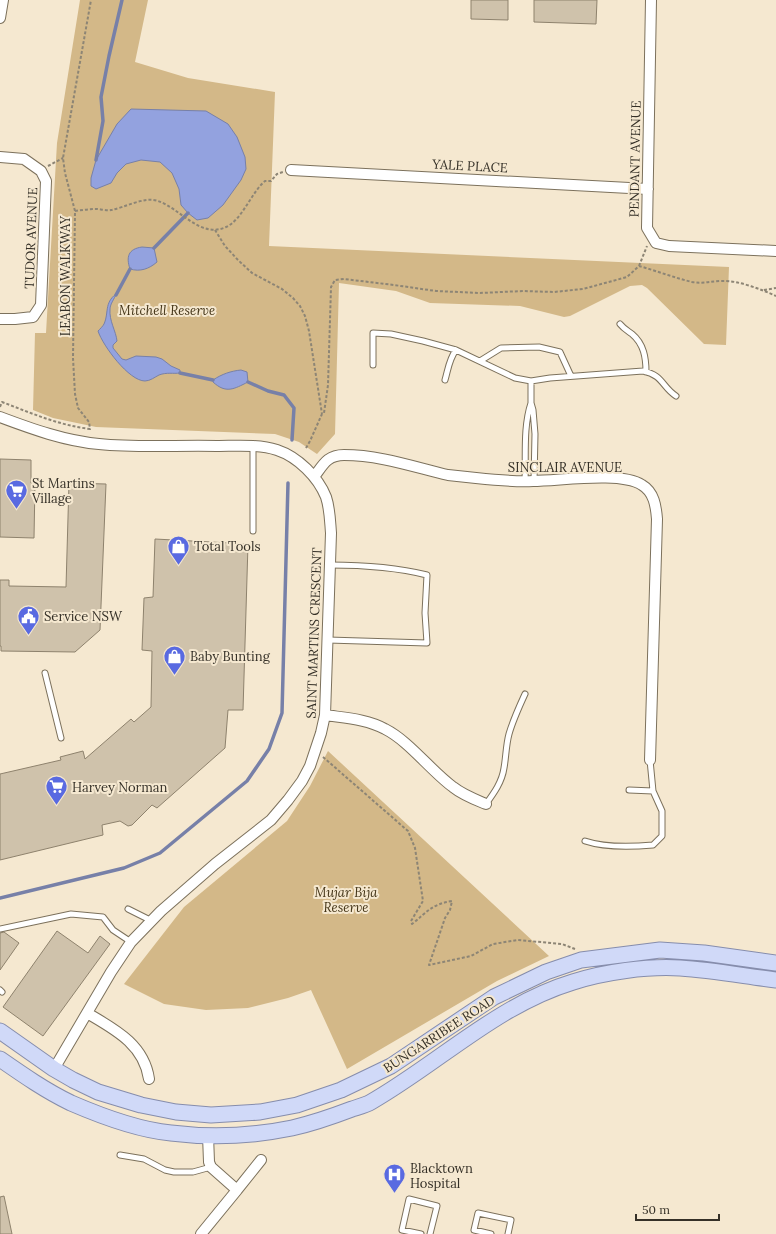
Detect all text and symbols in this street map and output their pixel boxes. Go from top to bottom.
street label: PENDANT AVENUE [625,100,645,218]
street label: YALE PLACE [431,155,508,176]
street label: TUDOR AVENUE [21,187,41,289]
street label: LEABON WALKWAY [57,215,74,336]
park label: Mitchell Reserve [119,302,215,319]
street label: SINCLAIR AVENUE [508,459,622,476]
place label: St Martins Village [31,475,95,507]
supermarket icon: St Martins Village [4,477,30,510]
shop icon: Total Tools [165,533,191,566]
place label: Total Tools [194,538,260,555]
street label: SAINT MARTINS CRESCENT [303,546,326,719]
public building icon: Service NSW [16,603,42,636]
place label: Service NSW [44,608,123,625]
shop icon: Baby Bunting [161,643,187,676]
place label: Baby Bunting [190,648,271,665]
supermarket icon: Harvey Norman [43,774,69,807]
place label: Harvey Norman [72,779,168,796]
park label: Mujar Bija Reserve [315,884,378,916]
street label: BUNGARRIBEE ROAD [380,991,498,1077]
place label: Blacktown Hospital [410,1160,473,1192]
hospital icon: Blacktown Hospital [381,1162,407,1195]
scale bar [636,1196,719,1222]
text: 50 m [642,1202,670,1217]

